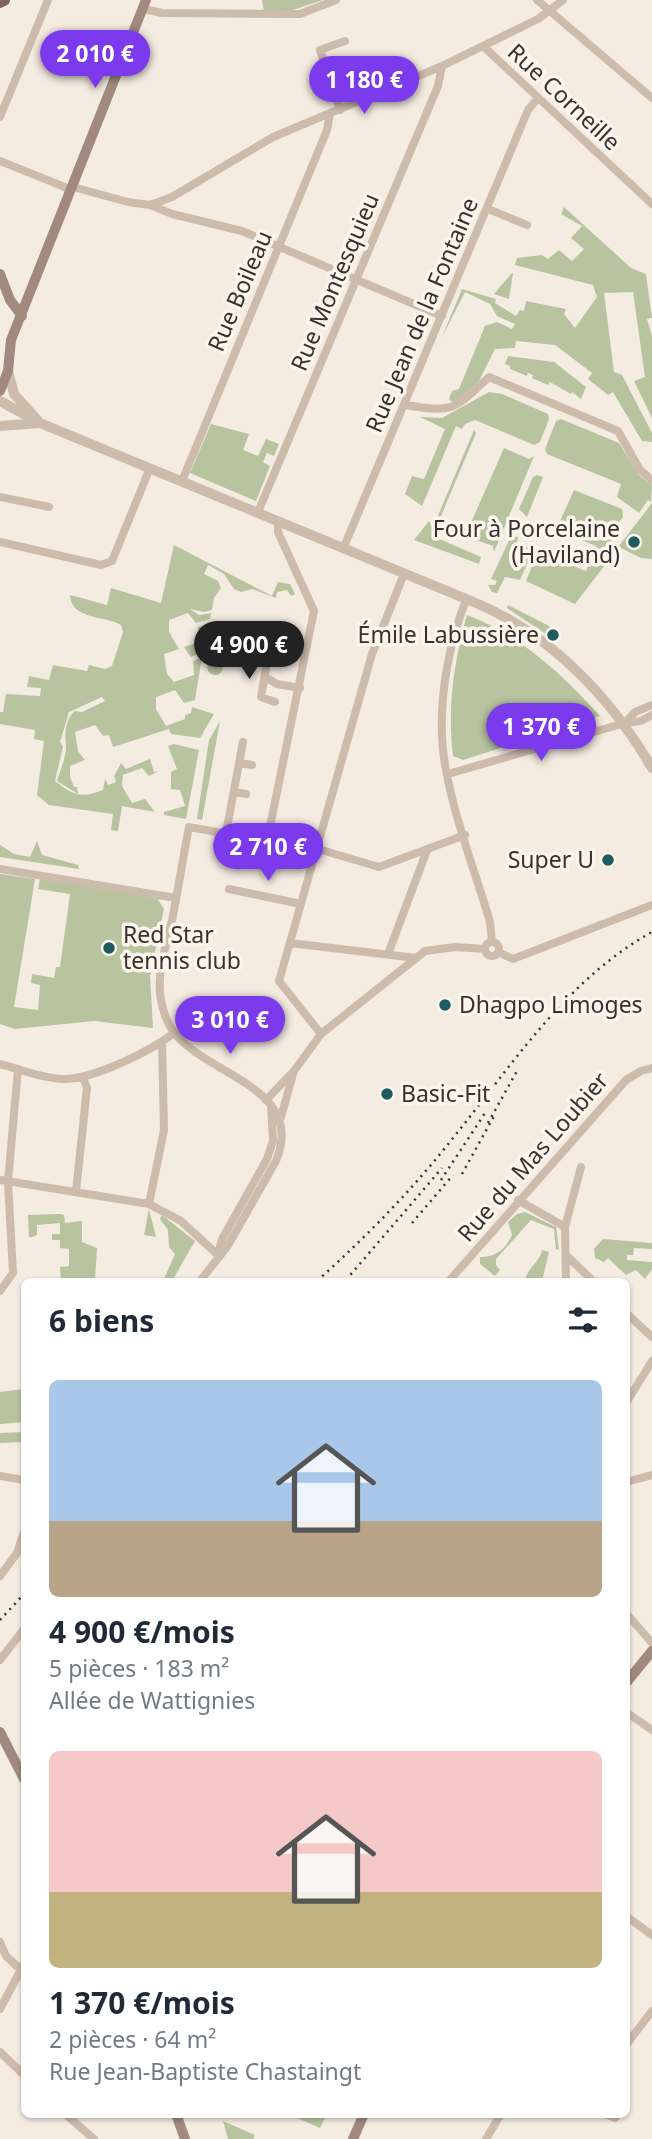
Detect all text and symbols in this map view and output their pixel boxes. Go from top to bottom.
pin: 2 010 € [30,31,160,90]
street label: Rue Corneille [501,36,628,157]
text: 2 010 € [56,37,134,69]
pin: 1 180 € [299,57,429,116]
text: 1 180 € [325,63,403,95]
street label: Rue Montesquieu [282,188,386,375]
street label: Rue Jean de la Fontaine [357,192,485,437]
street label: Rue Boileau [199,225,279,356]
place label: Four à Porcelaine (Haviland) [433,512,620,570]
marker: Four à Porcelaine (Haviland) [626,534,642,550]
place label: Émile Labussière [358,618,539,650]
pin: 4 900 € [184,622,314,681]
marker: Émile Labussière [545,627,561,643]
text: 4 900 € [210,628,288,660]
pin: 1 370 € [476,704,606,763]
text: 1 370 € [502,710,580,742]
pin: 2 710 € [203,824,333,883]
text: 2 710 € [229,830,307,862]
place label: Super U [508,843,594,875]
marker: Super U [600,852,616,868]
place label: Red Star tennis club [123,918,241,976]
marker: Red Star tennis club [101,940,117,956]
place label: Dhagpo Limoges [459,988,643,1020]
pin: 3 010 € [165,996,295,1056]
marker: Dhagpo Limoges [437,997,453,1013]
text: 3 010 € [191,1003,269,1035]
street label: Rue du Mas Loubier [450,1064,615,1248]
place label: Basic-Fit [401,1077,490,1109]
marker: Basic-Fit [379,1086,395,1102]
text: 6 biens [49,1300,154,1341]
icon: filters [564,1301,602,1339]
icon: home [263,1425,389,1551]
text: 4 900 €/mois [49,1611,235,1652]
text: 5 pièces · 183 m² [49,1652,229,1684]
text: Allée de Wattignies [49,1684,255,1716]
icon: home [263,1796,389,1922]
text: 1 370 €/mois [49,1982,235,2023]
text: 2 pièces · 64 m² [49,2023,216,2055]
text: Rue Jean-Baptiste Chastaingt [49,2055,361,2087]

